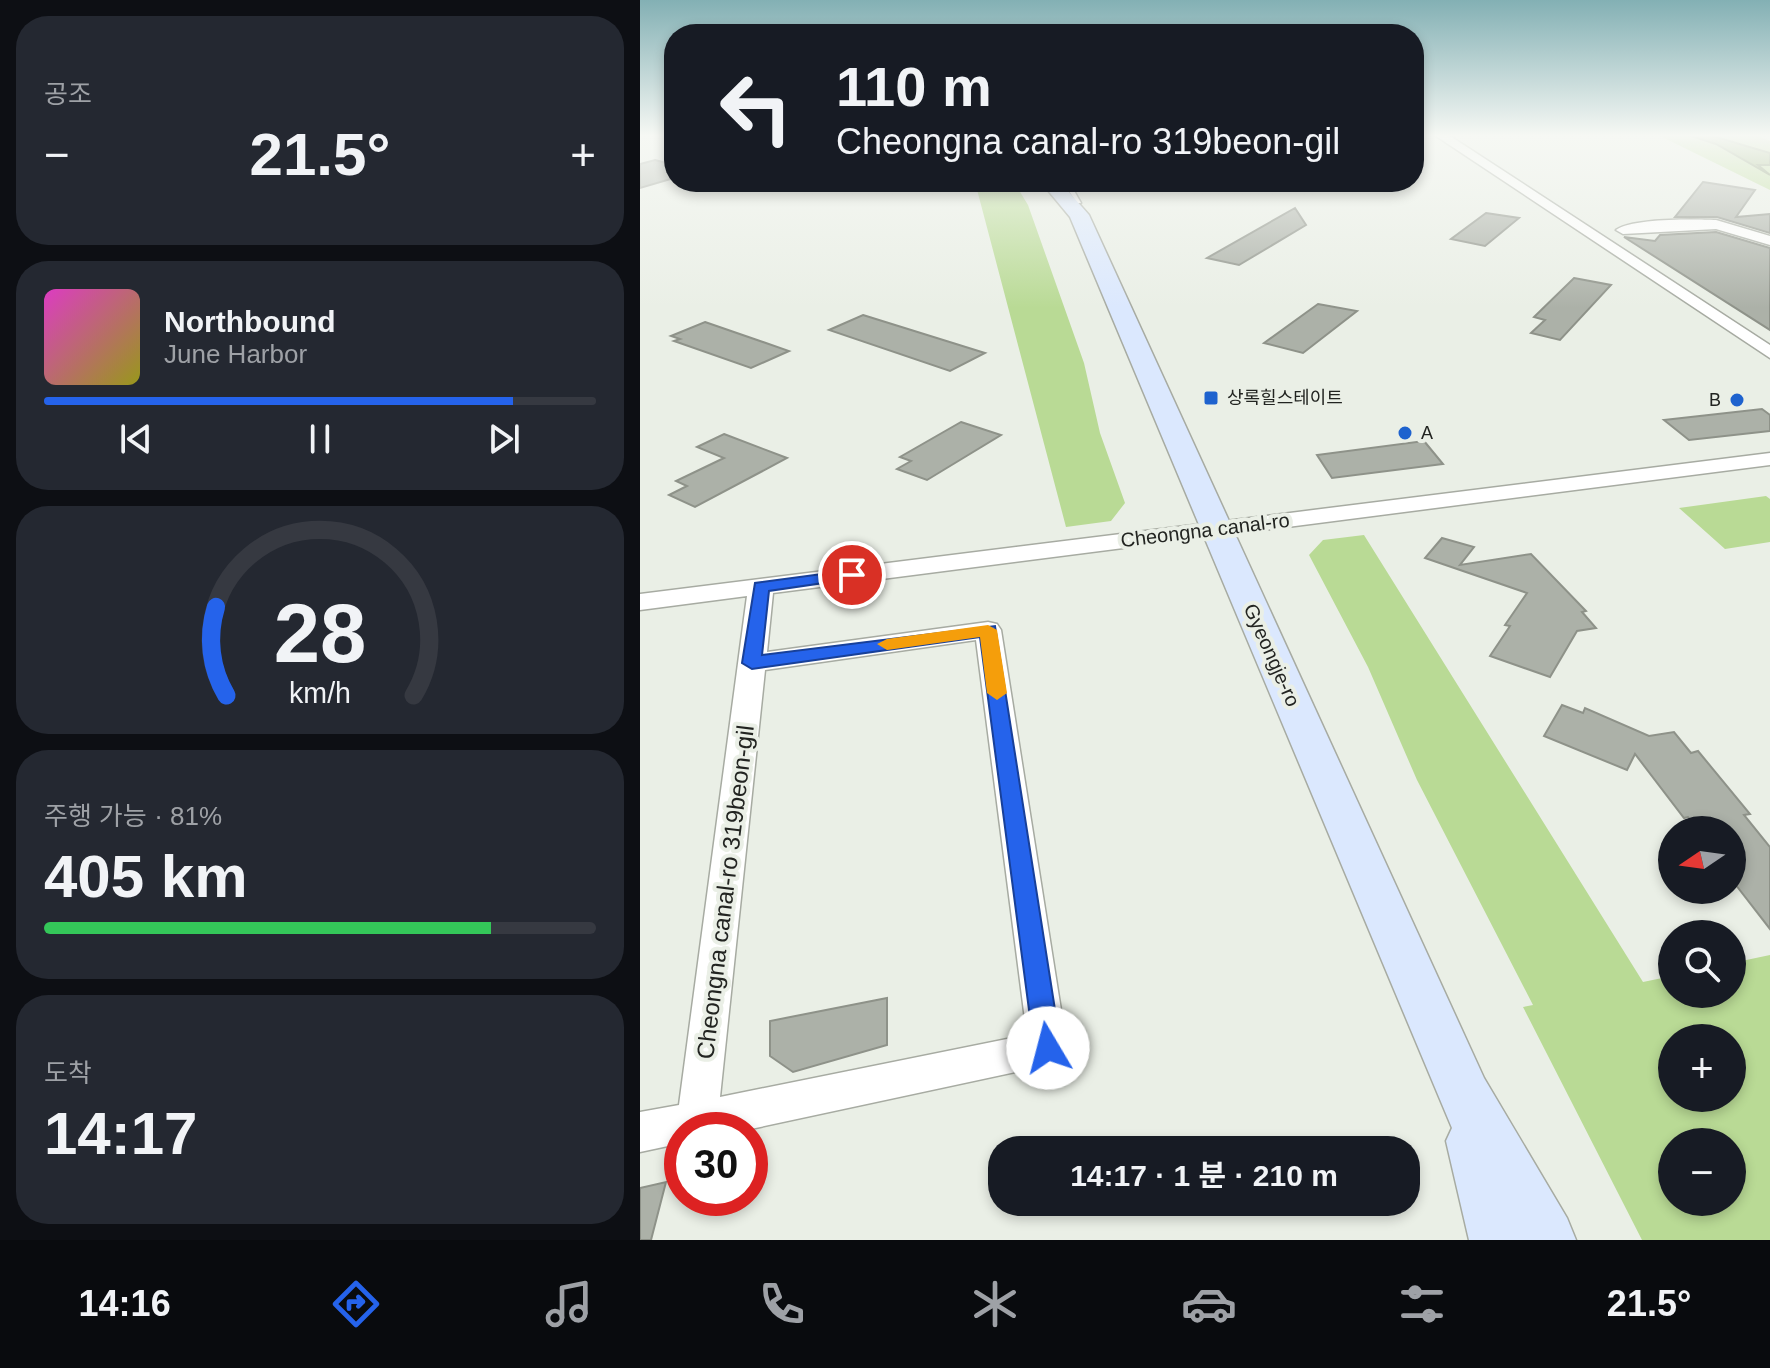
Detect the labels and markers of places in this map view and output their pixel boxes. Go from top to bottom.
place label: 상록힐스테이트 [1227,388,1343,408]
marker: 상록힐스테이트 [1202,389,1220,407]
place label: B [1709,390,1721,410]
marker: B [1728,391,1746,409]
place label: A [1421,423,1433,443]
marker: A [1396,424,1414,442]
pin [818,541,886,609]

